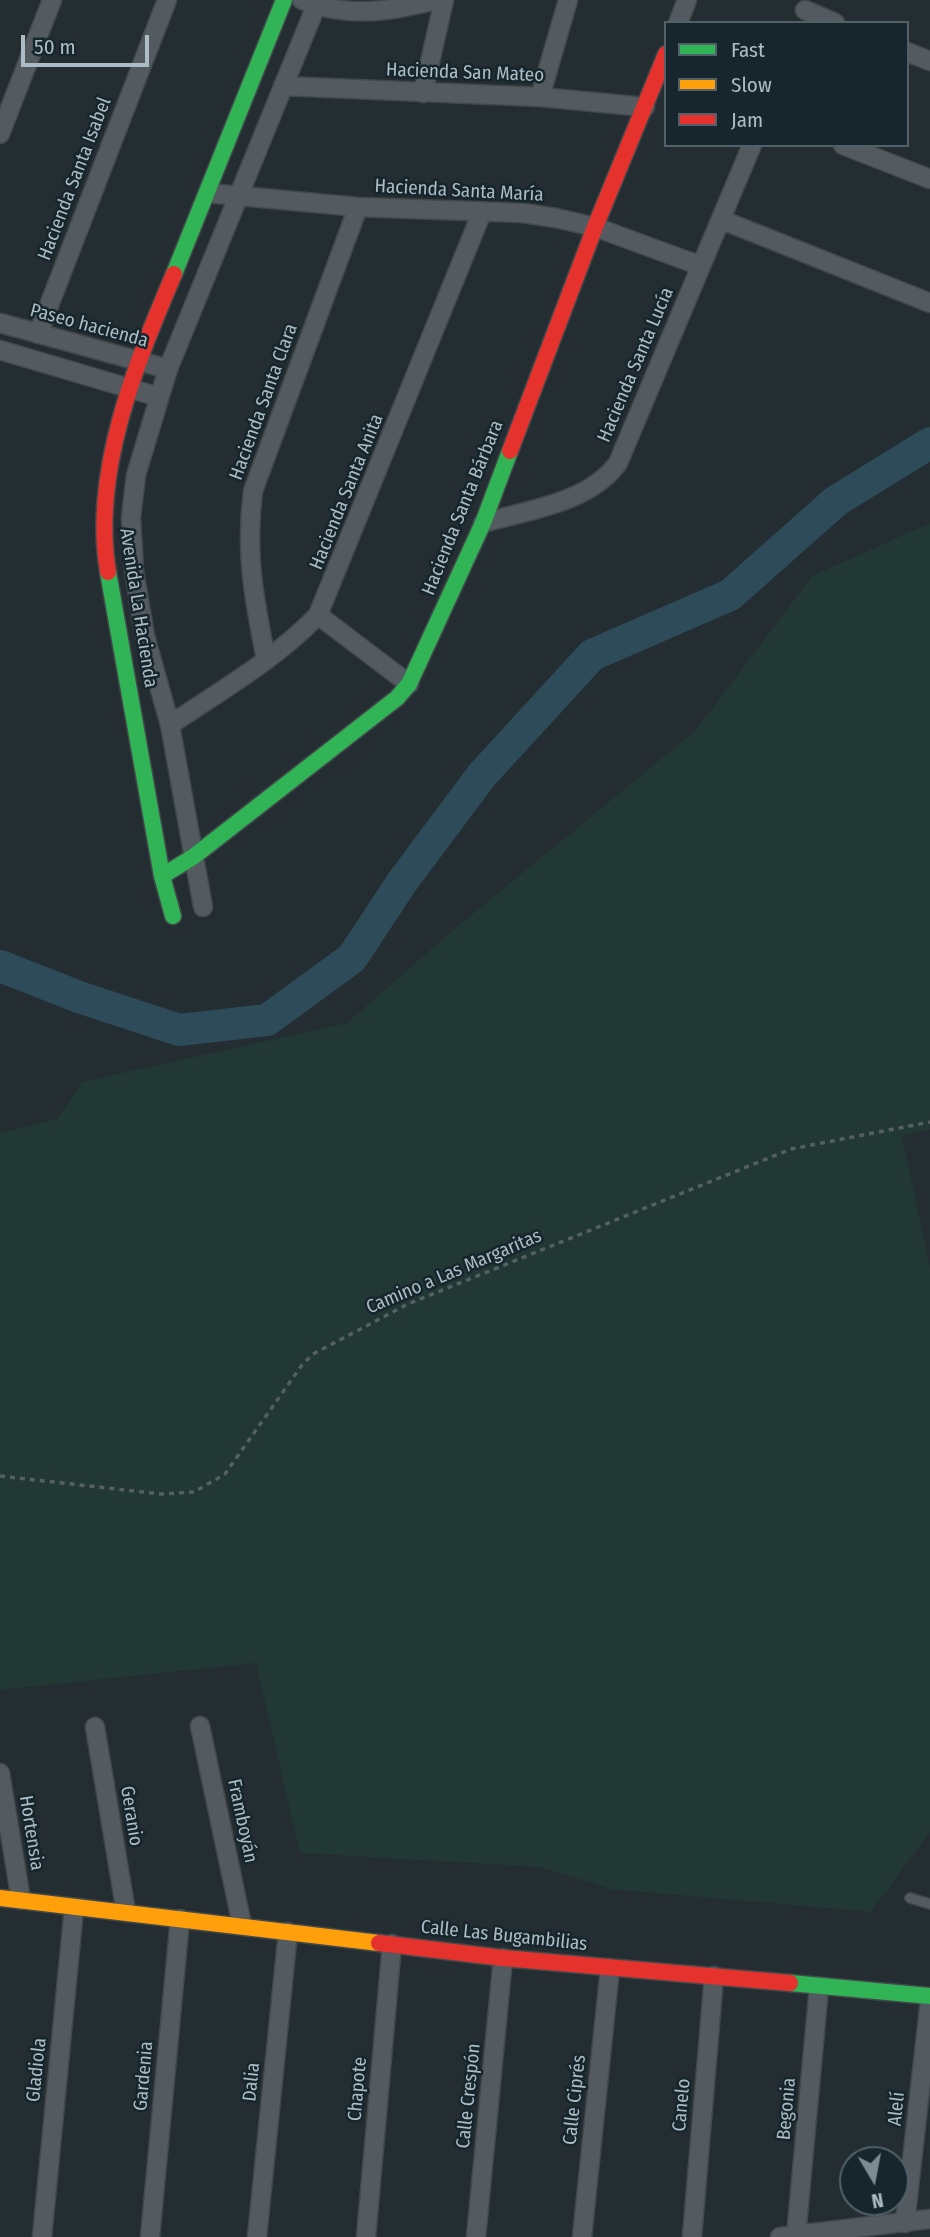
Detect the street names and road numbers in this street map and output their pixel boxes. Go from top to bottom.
street label: Hacienda San Mateo [385,59,545,87]
street label: Hacienda Santa Isabel [33,94,117,264]
street label: Hacienda Santa María [374,175,544,207]
street label: Hacienda Santa Lucía [593,284,679,446]
street label: Paseo hacienda [28,299,150,353]
street label: Hacienda Santa Clara [225,321,303,483]
street label: Hacienda Santa Anita [305,411,389,573]
street label: Hacienda Santa Bárbara [417,417,509,599]
street label: Avenida La Hacienda [114,527,162,689]
street label: Camino a Las Margaritas [363,1225,545,1319]
street label: Framboyán [222,1777,262,1865]
street label: Geranio [115,1784,147,1848]
street label: Hortensia [14,1794,48,1872]
street label: Calle Las Bugambilias [420,1916,588,1956]
street label: Gladiola [22,2037,52,2103]
street label: Gardenia [130,2040,158,2112]
street label: Calle Crespón [452,2042,486,2150]
street label: Calle Ciprés [559,2054,591,2146]
street label: Chapote [344,2056,372,2122]
street label: Dalia [239,2061,265,2103]
street label: Begonia [773,2077,801,2141]
street label: Canelo [668,2078,696,2132]
street label: Alelí [884,2091,910,2127]

